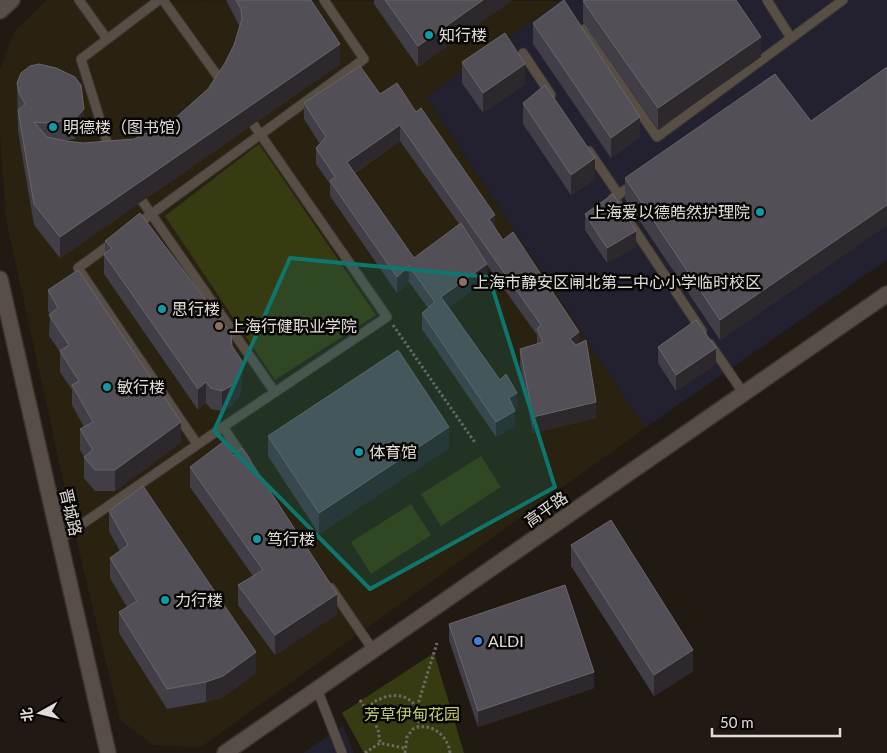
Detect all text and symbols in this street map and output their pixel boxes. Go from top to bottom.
place label: 知行楼 [439,25,487,44]
marker: 知行楼 [423,29,435,41]
place label: 明德楼（图书馆） [63,117,191,136]
marker: 明德楼（图书馆） [47,121,59,133]
place label: 上海爱以德皓然护理院 [590,202,750,221]
marker: 上海爱以德皓然护理院 [754,206,766,218]
place label: 上海市静安区闸北第二中心小学临时校区 [473,272,761,291]
marker: 上海市静安区闸北第二中心小学临时校区 [457,276,469,288]
place label: 思行楼 [172,299,220,318]
marker: 思行楼 [156,303,168,315]
place label: 上海行健职业学院 [229,316,357,335]
marker: 上海行健职业学院 [213,320,225,332]
place label: 敏行楼 [117,377,165,396]
marker: 敏行楼 [101,381,113,393]
place label: 体育馆 [369,442,417,461]
marker: 体育馆 [353,446,365,458]
street label: 晋城路 [57,486,86,537]
street label: 高平路 [521,487,571,530]
place label: 笃行楼 [267,529,315,548]
marker: 笃行楼 [251,533,263,545]
place label: 力行楼 [175,590,223,609]
marker: 力行楼 [159,594,171,606]
place label: ALDI [488,631,524,650]
marker: ALDI [472,635,484,647]
north arrow [15,688,65,738]
park label: 芳草伊甸花园 [364,704,460,723]
scale bar [712,706,840,738]
text: 北 [17,707,36,723]
text: 50 m [720,713,754,731]

